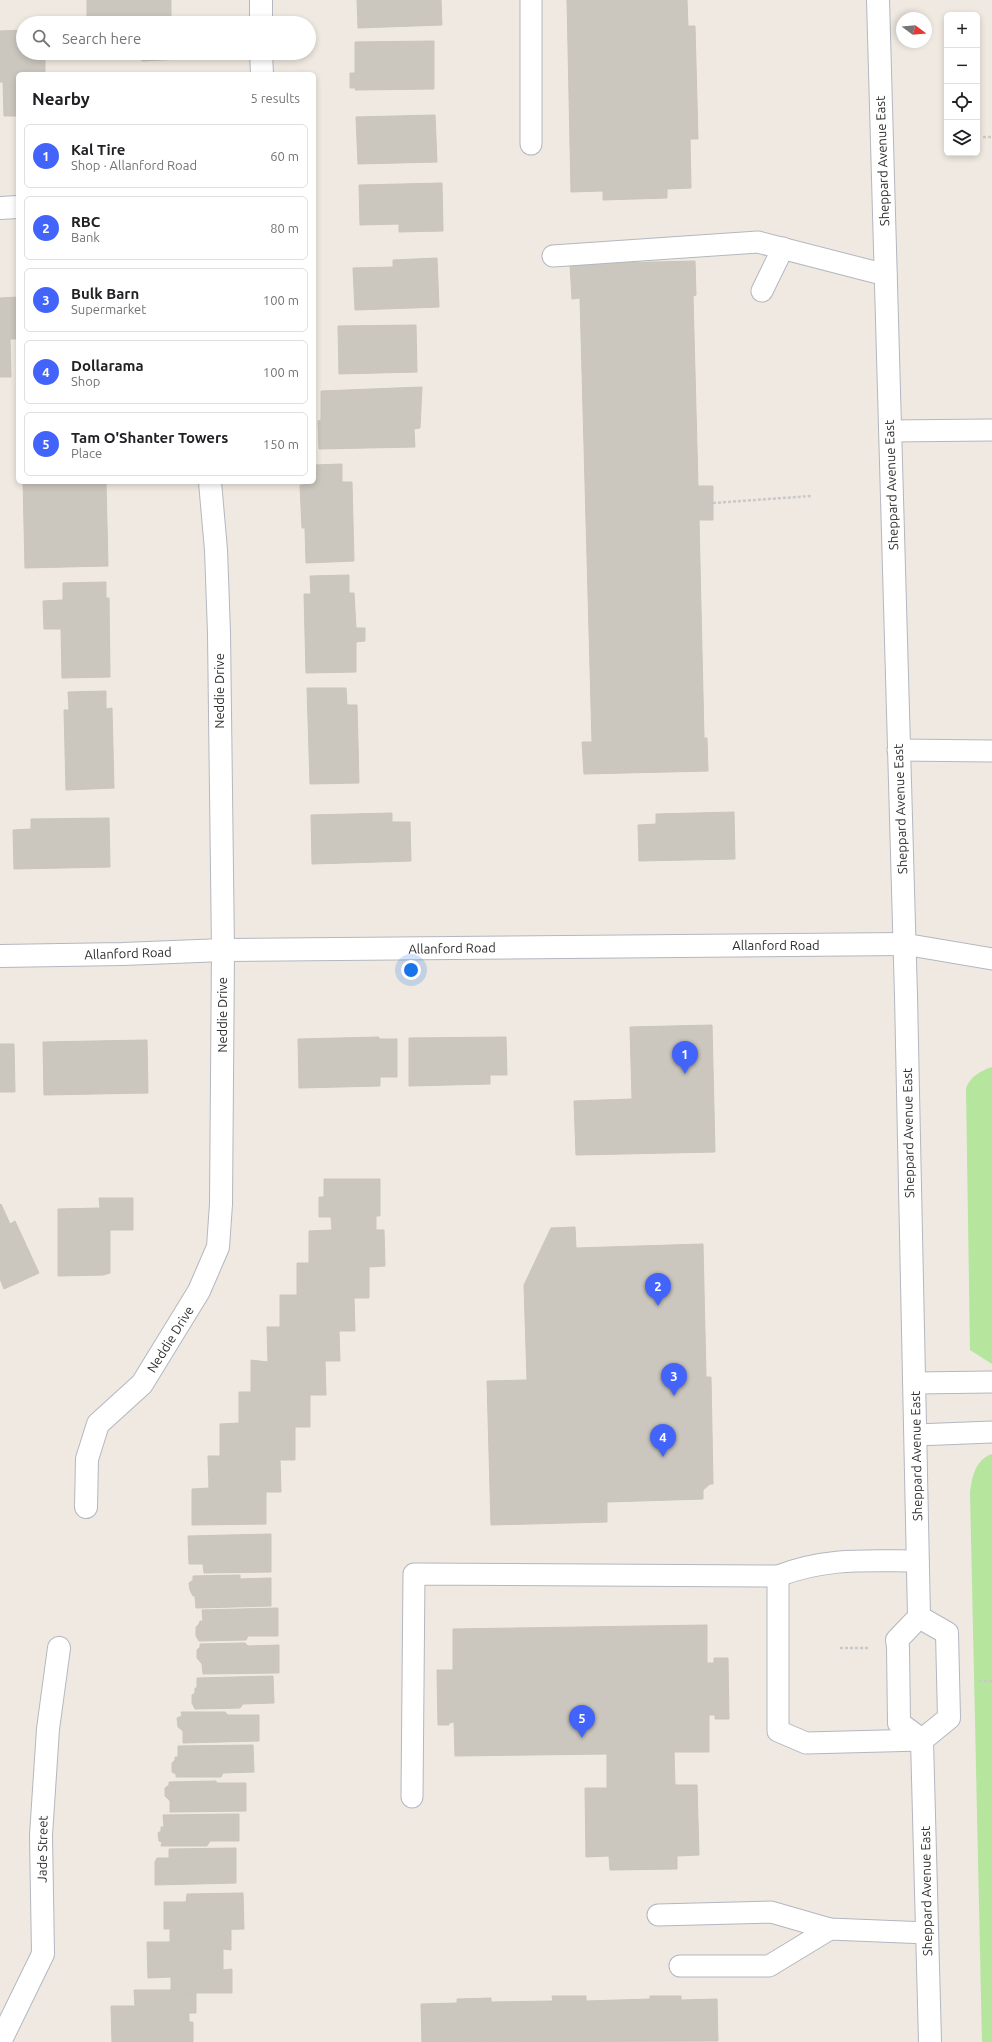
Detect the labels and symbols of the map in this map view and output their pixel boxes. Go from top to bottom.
north arrow [896,12,932,48]
street label: Sheppard Avenue East [873,96,891,226]
street label: Sheppard Avenue East [882,420,900,550]
street label: Neddie Drive [212,653,226,729]
street label: Sheppard Avenue East [891,744,909,874]
street label: Allanford Road [732,938,820,952]
street label: Allanford Road [408,940,496,956]
street label: Allanford Road [84,944,172,962]
your location [401,960,421,980]
street label: Neddie Drive [215,977,229,1053]
pin: 1 [672,1041,698,1074]
street label: Sheppard Avenue East [900,1068,916,1198]
pin: 2 [645,1273,671,1306]
street label: Neddie Drive [144,1303,196,1375]
pin: 3 [661,1363,687,1396]
street label: Sheppard Avenue East [908,1391,924,1521]
pin: 4 [650,1424,676,1457]
pin: 5 [569,1705,595,1738]
street label: Jade Street [34,1815,50,1883]
street label: Sheppard Avenue East [918,1826,934,1956]

